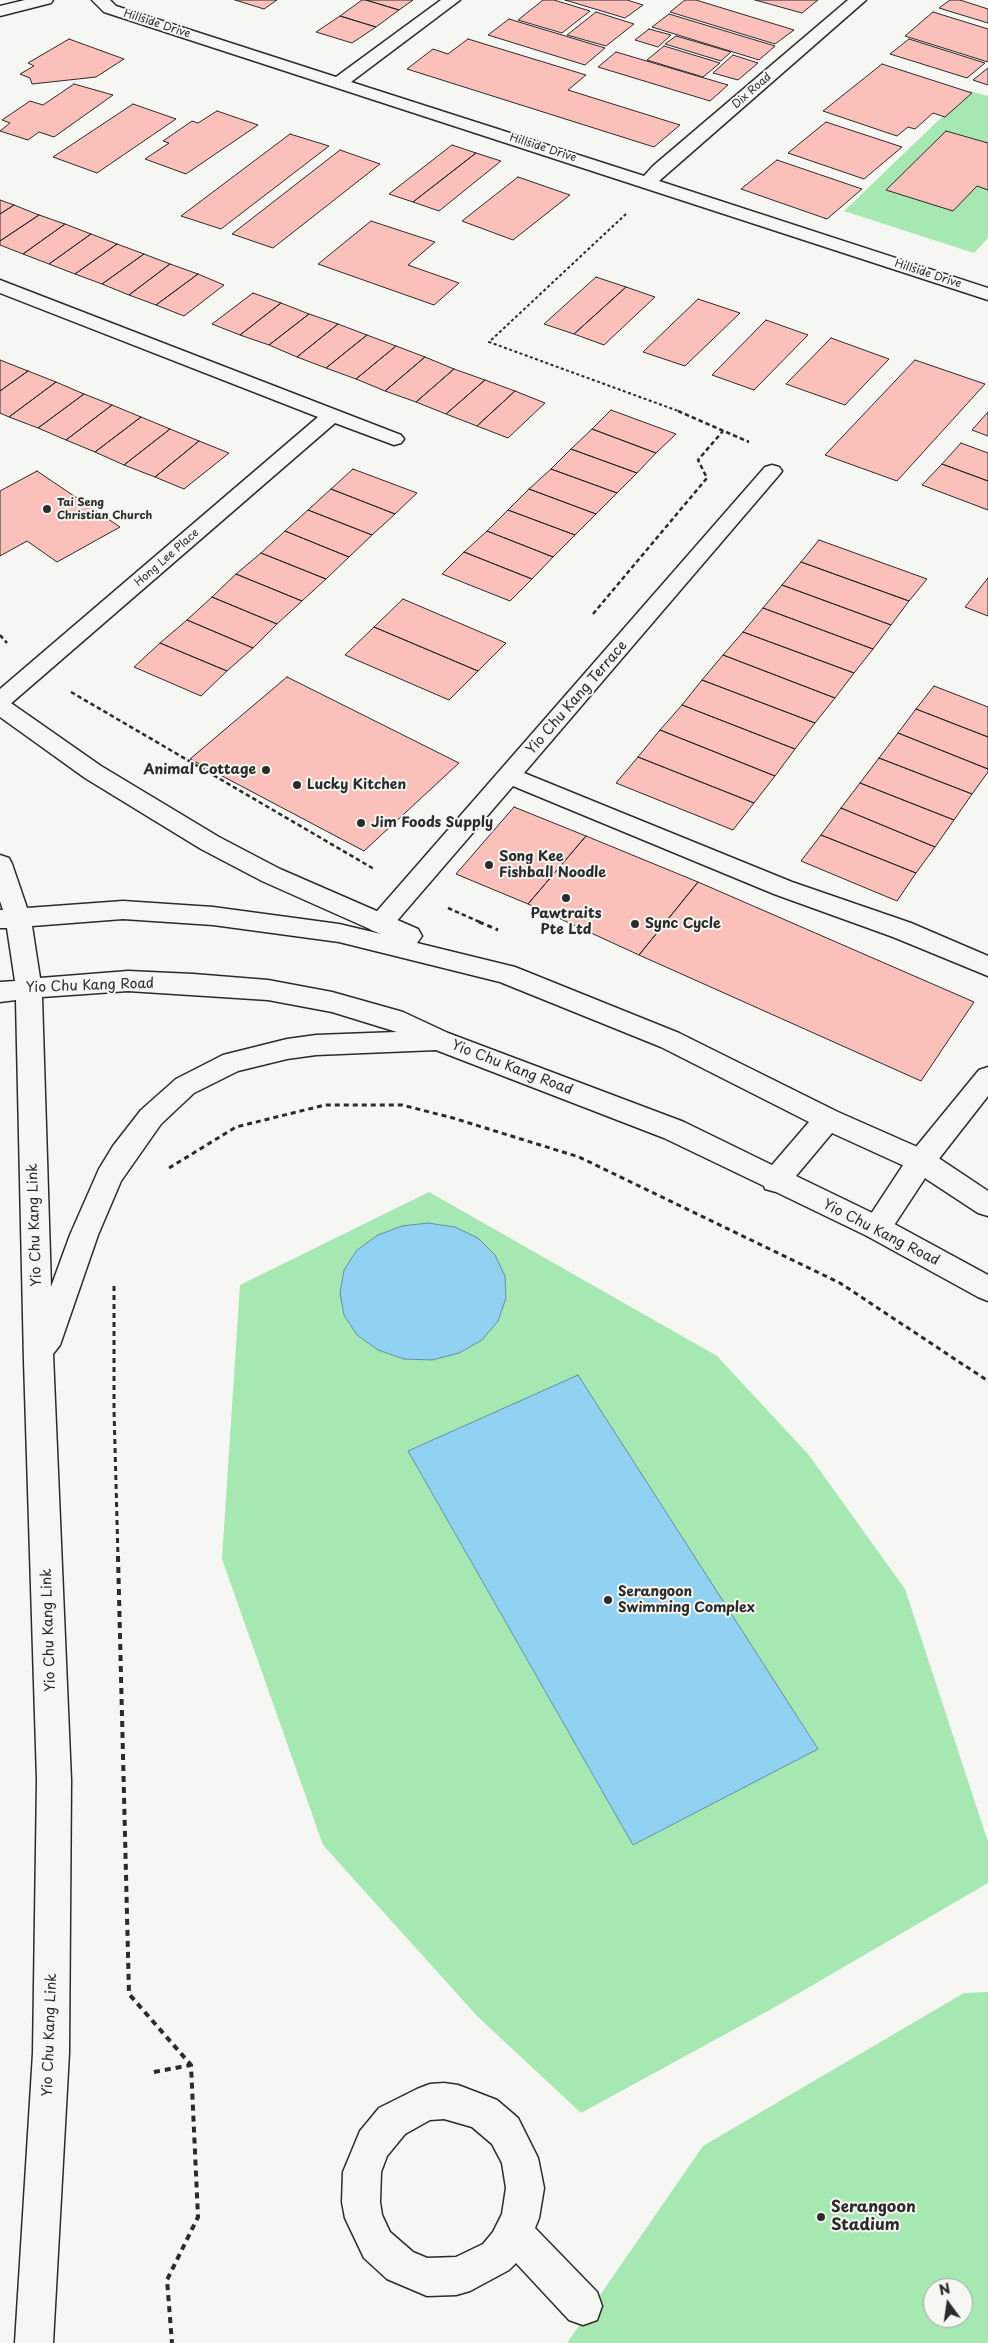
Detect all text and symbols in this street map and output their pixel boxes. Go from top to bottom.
street label: Hillside Drive [122,7,192,41]
street label: Dix Road [730,70,774,112]
street label: Hillside Drive [508,131,578,165]
street label: Hillside Drive [893,257,963,291]
place label: Tai Seng Christian Church [57,496,152,522]
marker: Tai Seng Christian Church [41,503,53,515]
street label: Hong Lee Place [132,527,202,589]
street label: Yio Chu Kang Terrace [523,638,631,758]
place label: Animal Cottage [144,762,256,778]
marker: Animal Cottage [260,764,272,776]
place label: Lucky Kitchen [307,777,406,793]
marker: Lucky Kitchen [291,779,303,791]
place label: Jim Foods Supply [371,815,493,831]
marker: Jim Foods Supply [355,817,367,829]
place label: Song Kee Fishball Noodle [499,849,606,882]
marker: Song Kee Fishball Noodle [483,859,495,871]
marker: Pawtraits Pte Ltd [560,892,572,904]
place label: Pawtraits Pte Ltd [531,906,601,939]
place label: Sync Cycle [645,916,721,932]
marker: Sync Cycle [629,918,641,930]
street label: Yio Chu Kang Road [26,975,154,997]
street label: Yio Chu Kang Road [449,1037,575,1099]
street label: Yio Chu Kang Link [24,1163,46,1287]
street label: Yio Chu Kang Road [820,1196,942,1270]
street label: Yio Chu Kang Link [38,1568,60,1692]
place label: Serangoon Swimming Complex [618,1584,755,1616]
marker: Serangoon Swimming Complex [602,1594,614,1606]
street label: Yio Chu Kang Link [39,1973,61,2097]
place label: Serangoon Stadium [831,2198,916,2236]
marker: Serangoon Stadium [815,2211,827,2223]
text: N [937,2277,952,2300]
north arrow [923,2278,973,2328]

